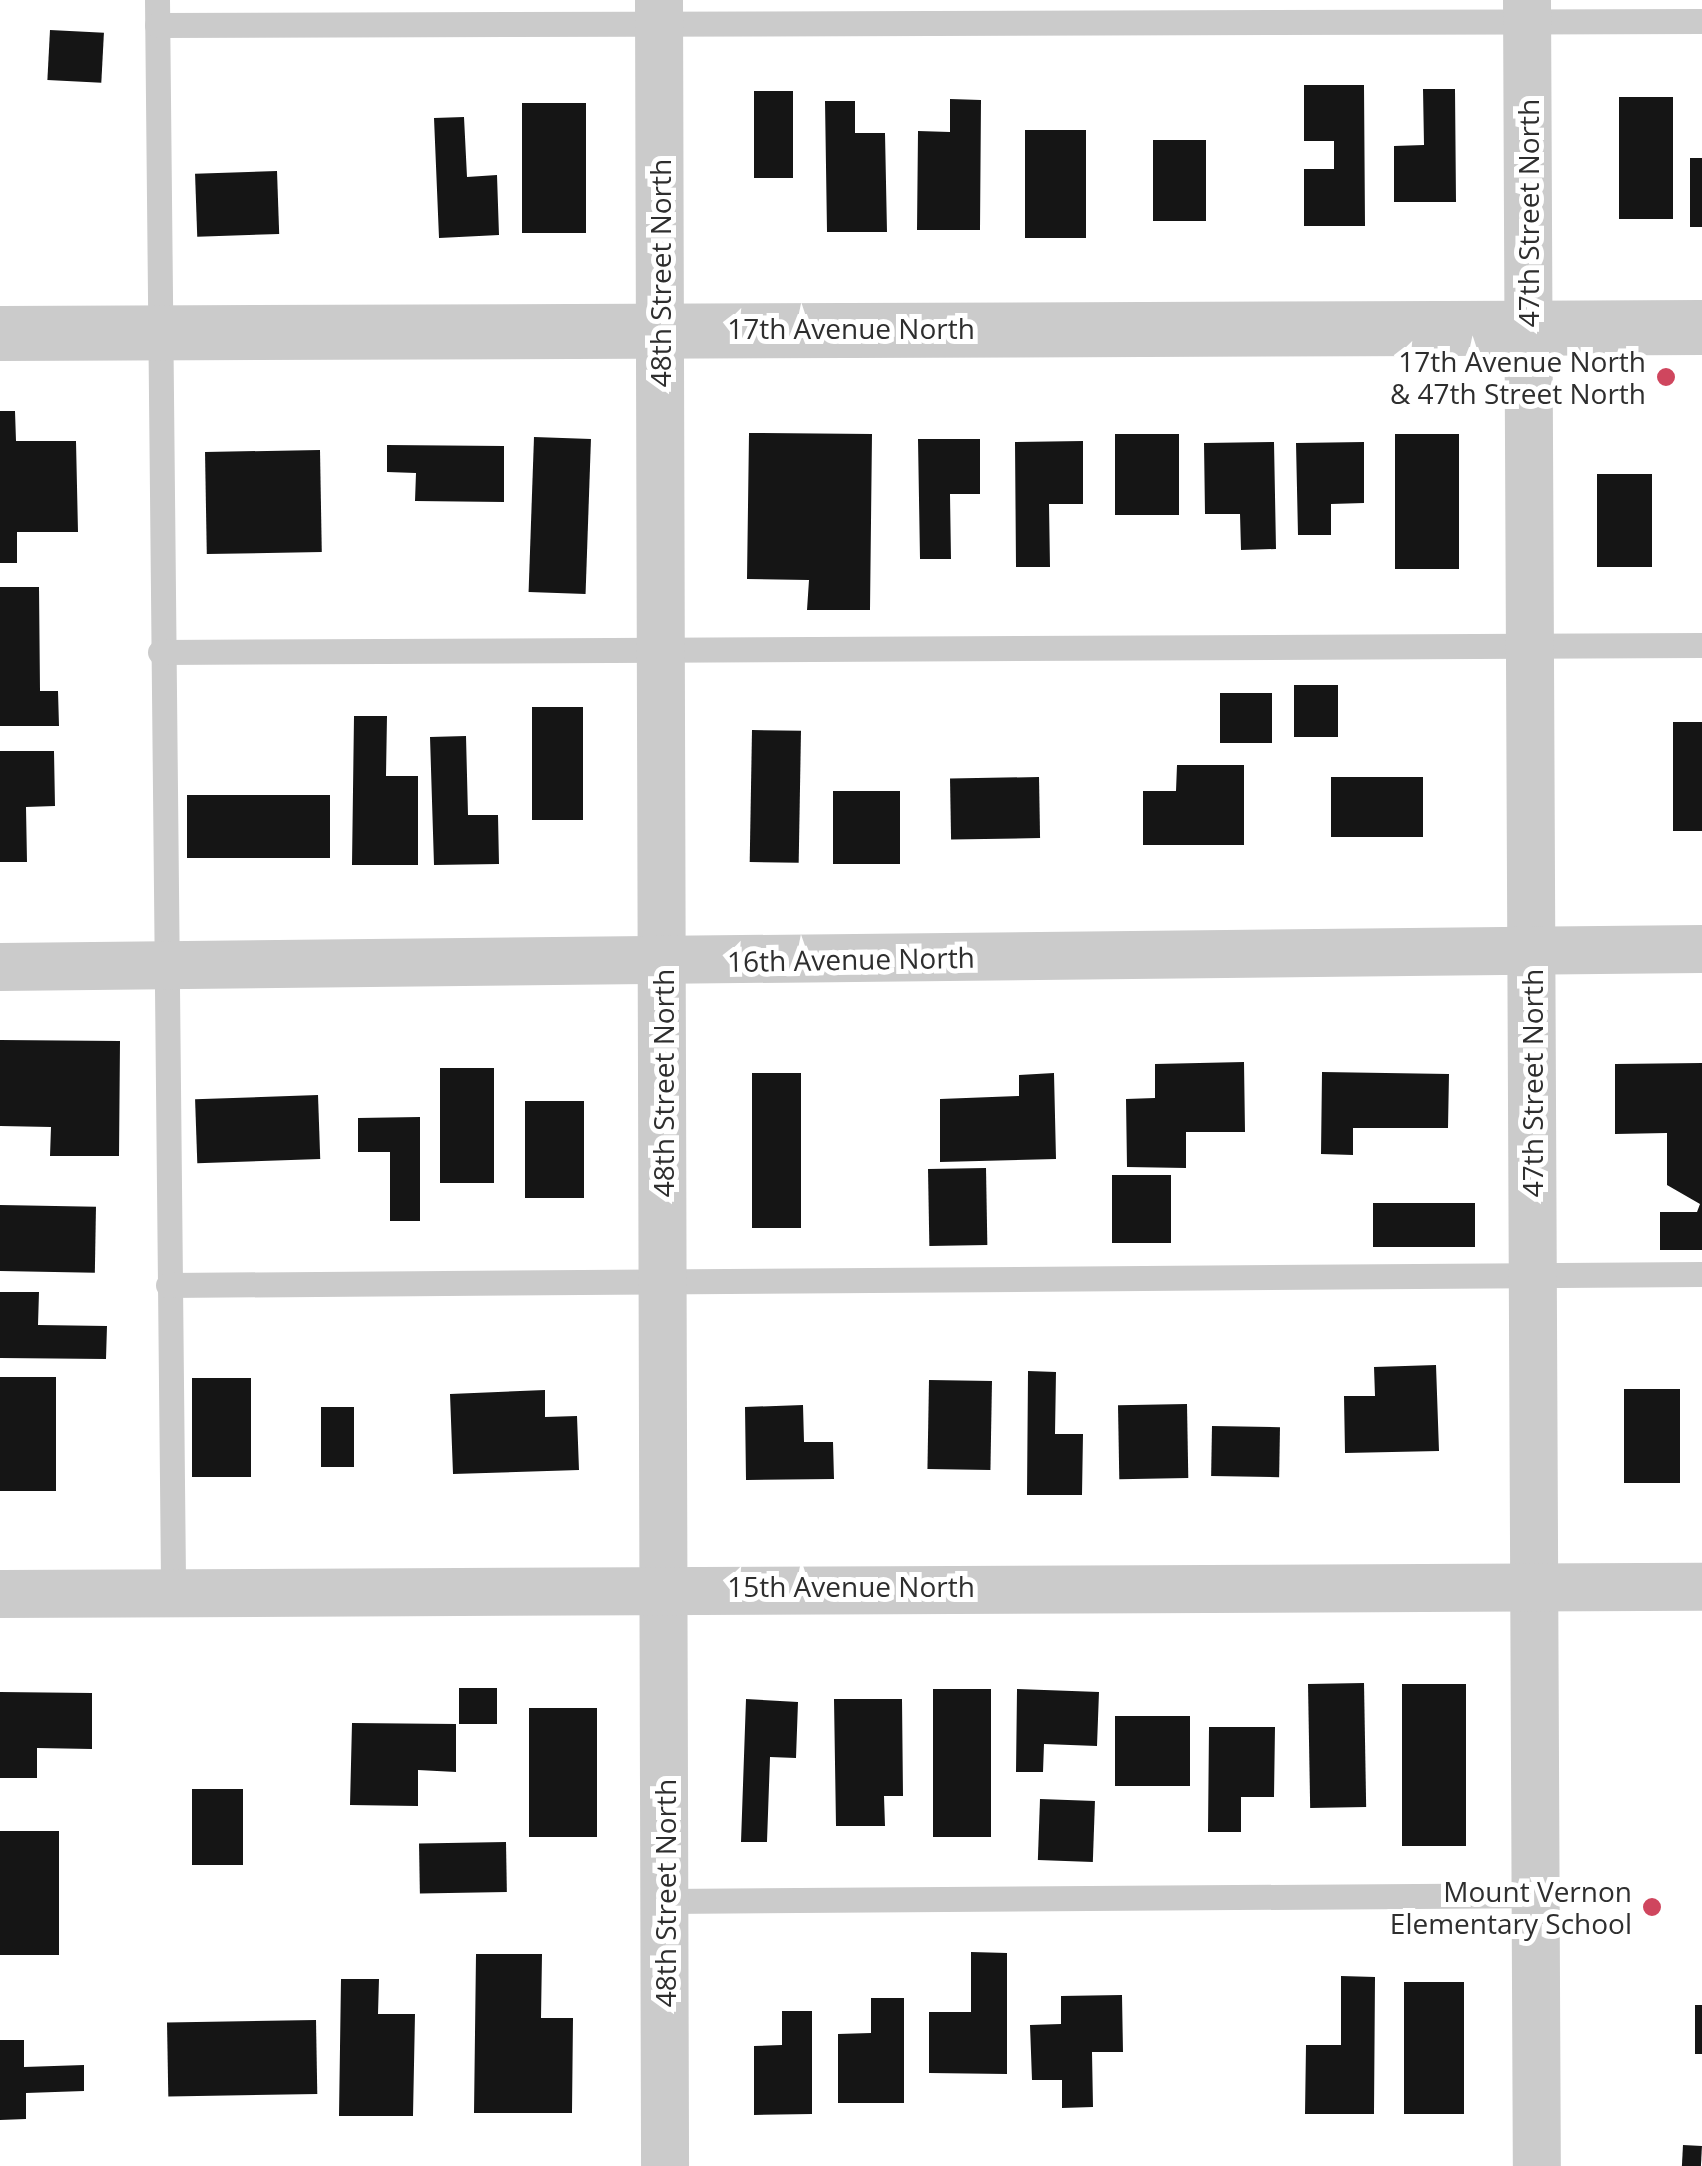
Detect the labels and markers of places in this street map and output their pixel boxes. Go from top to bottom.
place label: 17th Avenue North & 47th Street North [1390,344,1646,410]
marker: 17th Avenue North & 47th Street North [1655,366,1677,388]
place label: Mount Vernon Elementary School [1390,1874,1632,1940]
marker: Mount Vernon Elementary School [1641,1896,1663,1918]

